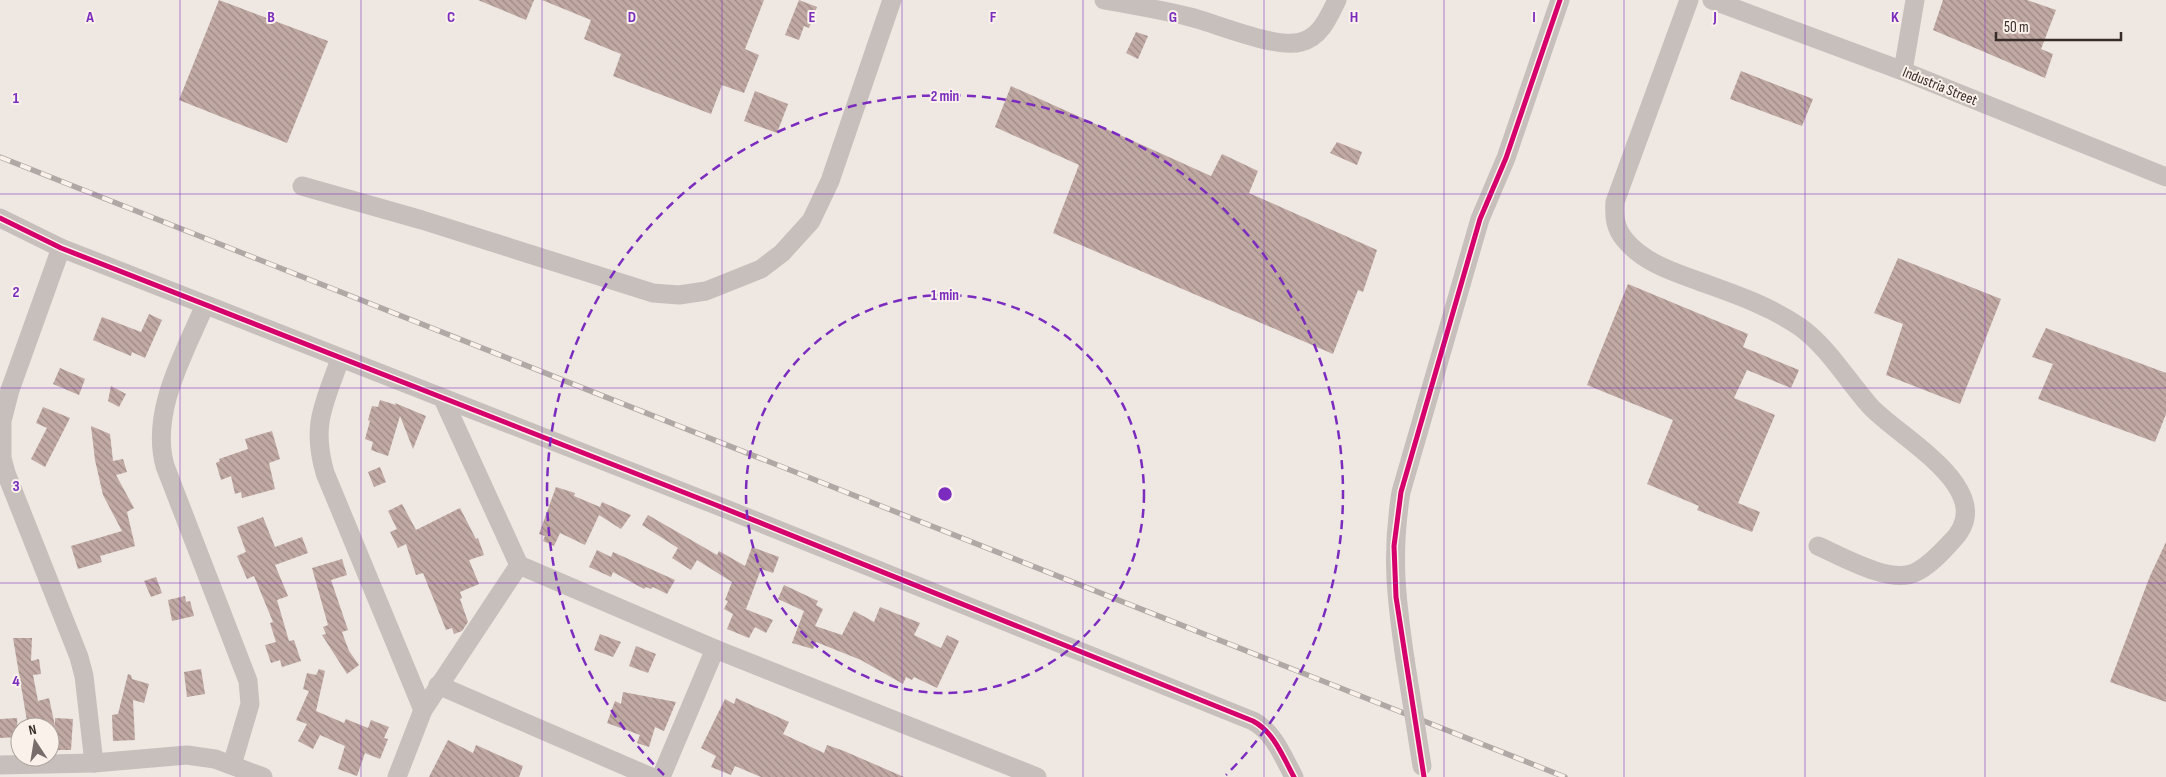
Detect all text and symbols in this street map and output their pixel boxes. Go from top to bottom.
text: A [85,8,94,27]
text: B [267,8,275,27]
text: C [447,8,455,27]
text: D [628,8,636,27]
text: E [809,8,816,27]
text: F [990,8,997,27]
text: G [1169,8,1177,27]
text: H [1350,8,1358,27]
text: I [1532,8,1536,27]
text: J [1712,8,1717,27]
text: K [1891,8,1899,27]
scale bar [1996,10,2121,42]
text: 50 m [2004,18,2029,37]
street label: Industria Street [1900,63,1980,110]
text: 2 min [931,87,959,106]
text: 1 [13,89,20,108]
text: 2 [12,283,20,302]
text: 1 min [931,286,959,305]
text: 3 [12,477,20,496]
centre of rings [936,485,954,503]
text: 4 [12,672,20,691]
north arrow [10,717,60,767]
text: N [27,721,38,739]

